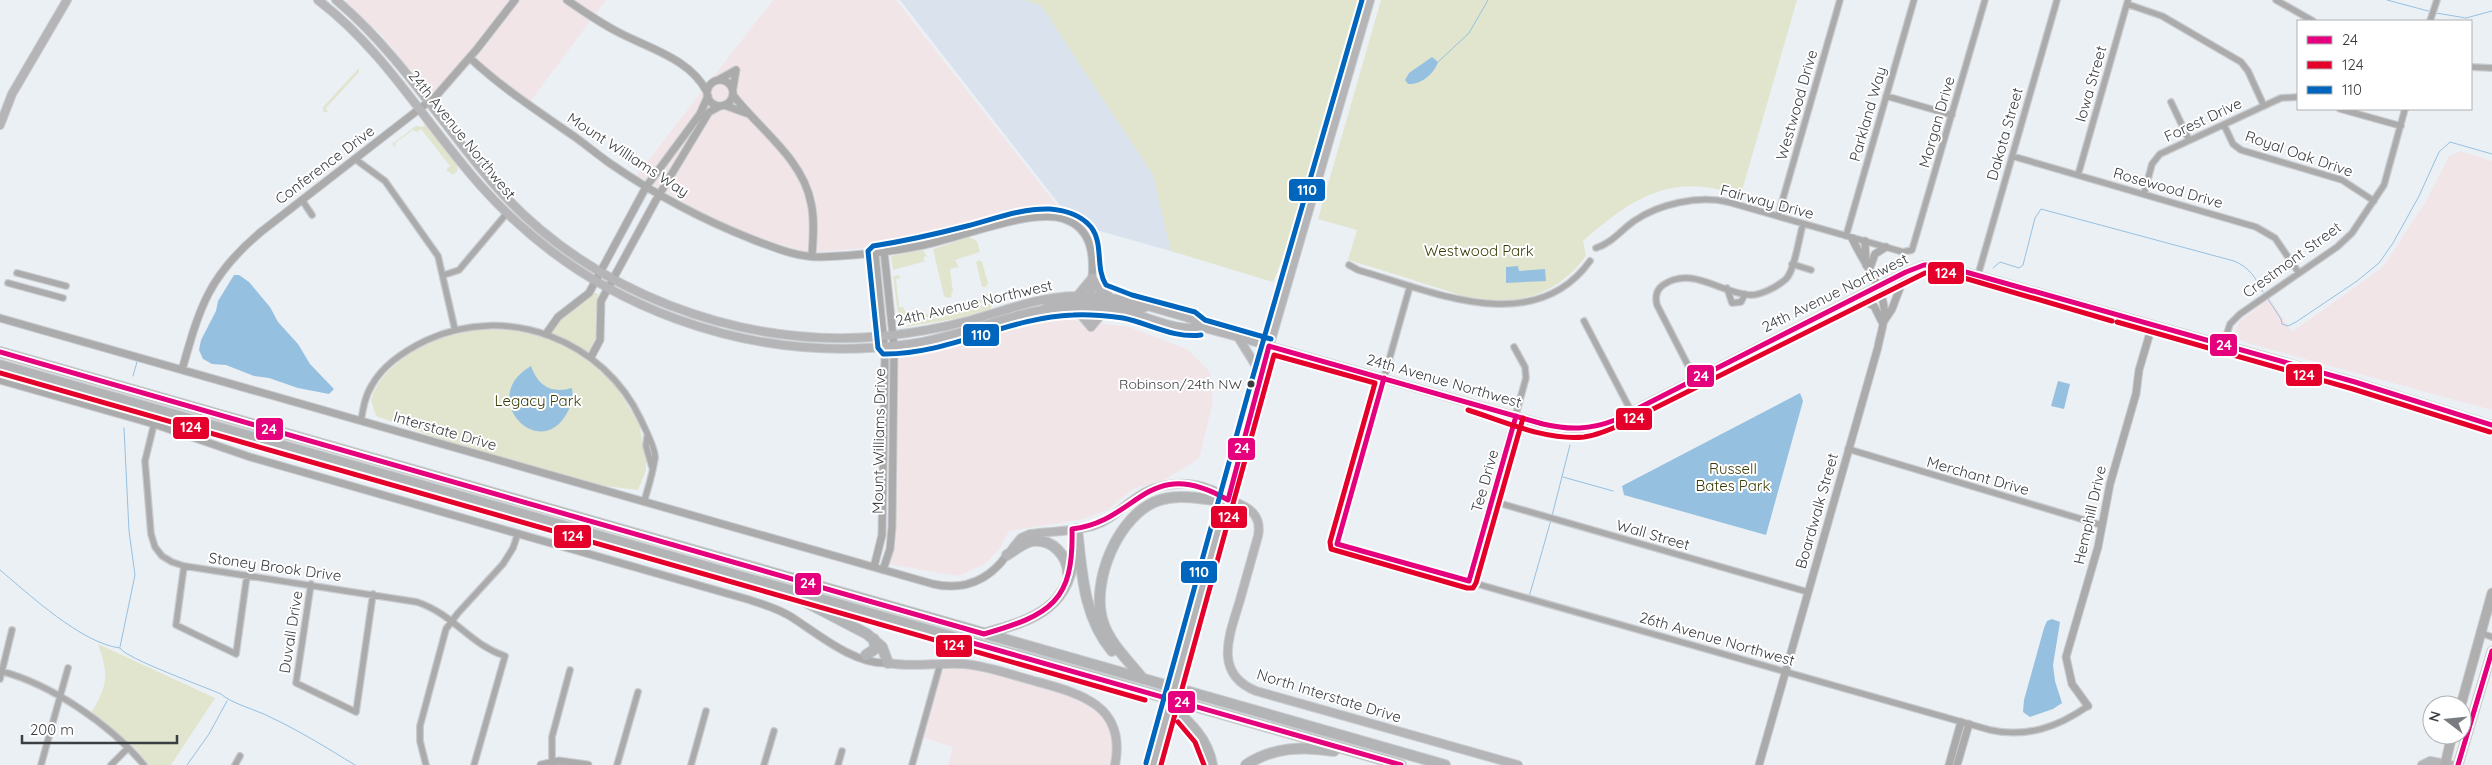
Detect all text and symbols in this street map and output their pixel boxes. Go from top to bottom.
legend [2297,20,2472,110]
text: 24 [2342,30,2358,49]
street label: Iowa Street [2071,44,2110,124]
street label: Westwood Drive [1772,47,1821,162]
text: 124 [2342,55,2364,74]
street label: Parkland Way [1845,64,1890,164]
street label: 24th Avenue Northwest [405,66,520,203]
street label: Morgan Drive [1914,74,1959,170]
text: 110 [2342,80,2362,99]
street label: Dakota Street [1982,85,2027,183]
street label: Forest Drive [2161,93,2245,146]
street label: Mount Williams Way [564,108,693,201]
street label: Conference Drive [271,121,378,208]
street label: Royal Oak Drive [2243,126,2356,181]
street label: Rosewood Drive [2111,163,2225,212]
line badge: 110 [1288,178,1326,202]
street label: Fairway Drive [1718,180,1816,223]
text: 110 [1297,181,1317,199]
street label: Crestmont Street [2239,217,2345,302]
park label: Westwood Park [1424,241,1534,260]
street label: 24th Avenue Northwest [1759,249,1911,336]
line badge: 124 [1927,261,1965,285]
text: 124 [1935,264,1957,282]
street label: 24th Avenue Northwest [894,275,1054,330]
line badge: 110 [962,323,1000,347]
text: 110 [971,326,991,344]
line badge: 24 [2209,333,2238,357]
text: 24 [2216,336,2232,354]
street label: 24th Avenue Northwest [1364,349,1524,412]
line badge: 124 [2285,363,2323,387]
line badge: 24 [1686,364,1715,388]
text: 124 [2293,366,2315,384]
text: 24 [1693,367,1709,385]
street label: Mount Williams Drive [868,368,889,514]
place label: Robinson/24th NW [1119,375,1242,393]
marker: Robinson/24th NW [1246,379,1256,389]
park label: Legacy Park [495,391,581,410]
street label: Interstate Drive [391,407,499,454]
line badge: 124 [1615,407,1653,431]
text: 124 [1623,409,1645,427]
line badge: 124 [172,416,210,440]
line badge: 24 [255,417,284,441]
text: 124 [180,418,202,436]
text: 24 [261,420,277,438]
line badge: 24 [1227,437,1256,461]
text: 24 [1234,439,1250,457]
street label: Tee Drive [1467,447,1503,514]
street label: Boardwalk Street [1791,451,1842,571]
street label: Merchant Drive [1925,452,2032,499]
park label: Russell Bates Park [1695,459,1771,495]
street label: Hemphill Drive [2069,464,2110,566]
line badge: 124 [1210,505,1248,529]
text: 124 [1218,508,1240,526]
street label: Wall Street [1614,515,1692,554]
line badge: 124 [553,524,592,549]
text: 124 [562,527,584,545]
street label: Stoney Brook Drive [208,548,343,585]
line badge: 110 [1180,560,1218,584]
text: 110 [1189,563,1209,581]
line badge: 24 [794,572,822,596]
text: 24 [800,574,816,592]
street label: Duvall Drive [275,589,306,675]
street label: 26th Avenue Northwest [1637,607,1797,670]
line badge: 124 [935,634,973,658]
text: 124 [943,636,965,654]
street label: North Interstate Drive [1255,665,1404,727]
line badge: 24 [1167,690,1196,714]
text: 24 [1174,693,1190,711]
north arrow [2422,695,2472,745]
text: N [2424,709,2445,724]
scale bar [22,712,178,744]
text: 200 m [30,720,74,739]

